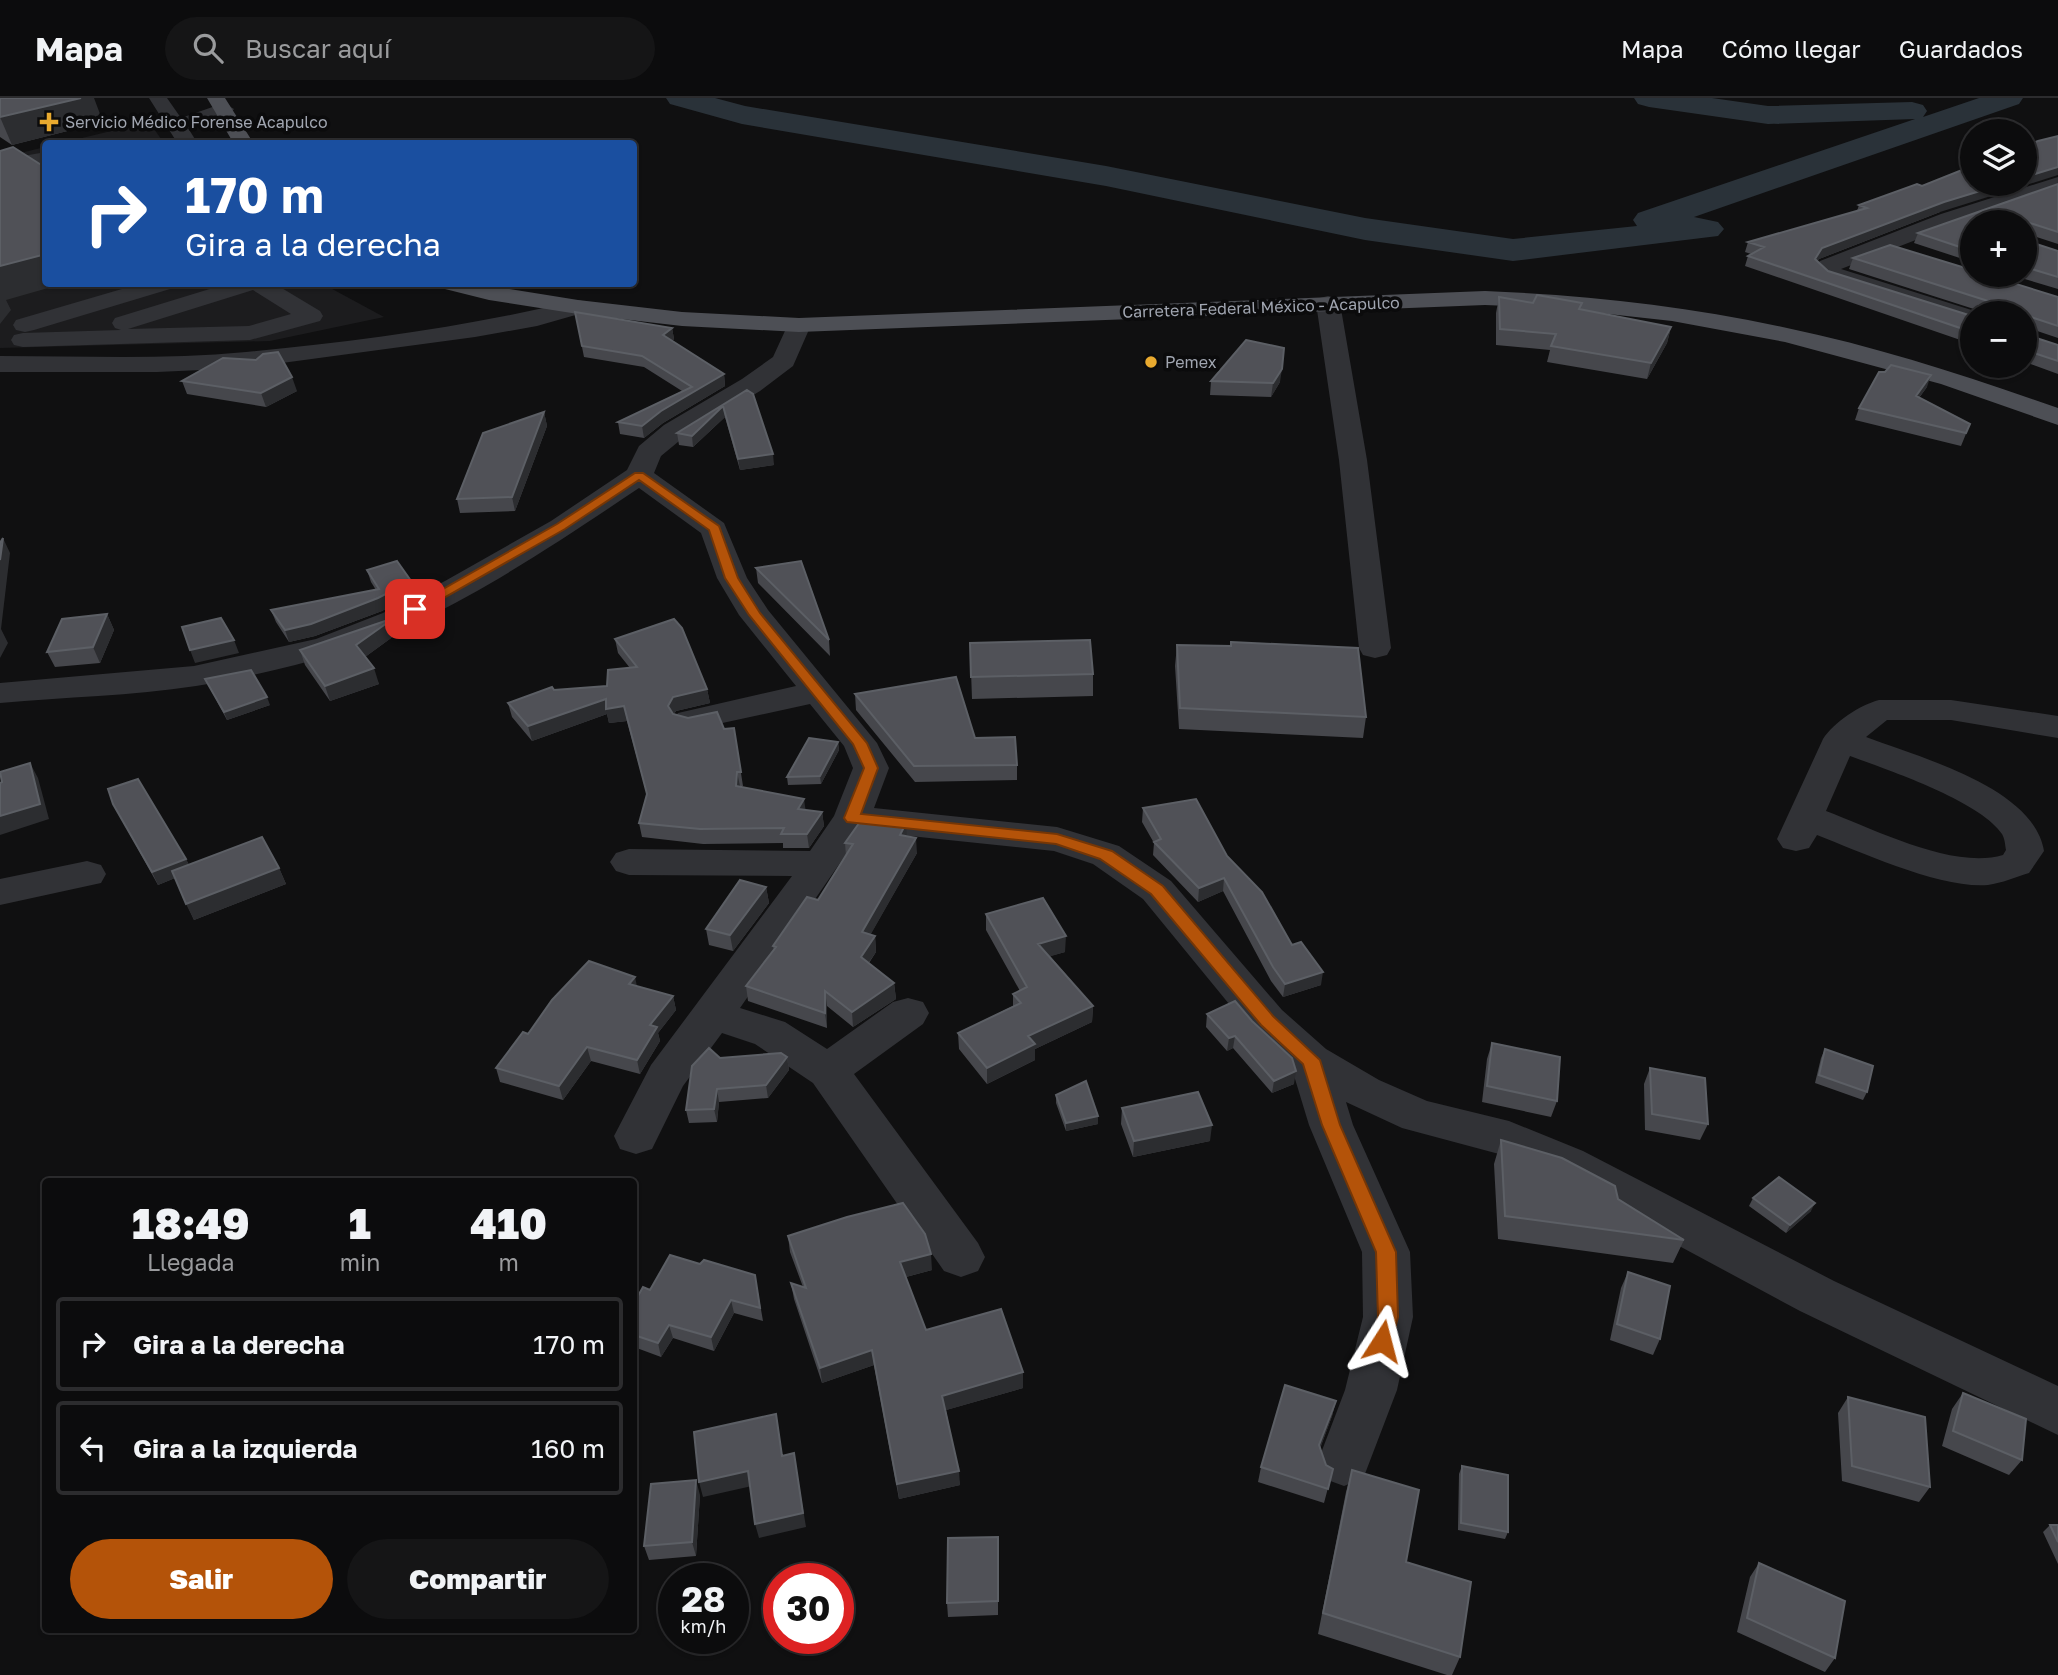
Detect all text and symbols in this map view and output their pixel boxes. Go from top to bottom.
search box [165,17,655,80]
text: Mapa [35,29,123,68]
icon: search [189,29,227,67]
text: Buscar aquí [245,33,391,64]
text: Mapa [1621,34,1684,63]
text: Cómo llegar [1722,34,1861,63]
text: Guardados [1899,34,2023,63]
marker: Servicio Médico Forense Acapulco [39,112,59,132]
place label: Servicio Médico Forense Acapulco [65,112,328,132]
map controls [1960,119,2037,378]
button: layers [1960,119,2037,196]
text: 170 m [185,165,324,224]
icon: right [70,168,161,259]
button: + [1960,210,2037,287]
text: Gira a la derecha [185,225,441,263]
street label: Carretera Federal México - Acapulco [1122,292,1400,322]
button: − [1960,301,2037,378]
place label: Pemex [1165,352,1217,372]
marker: Pemex [1143,354,1159,370]
pin [385,579,445,639]
icon: arrive [396,590,434,628]
text: 18:49 [132,1198,250,1248]
text: 1 [349,1198,371,1248]
text: 410 [470,1198,547,1248]
text: Llegada [147,1248,235,1276]
text: min [340,1248,380,1276]
text: m [498,1248,519,1276]
position arrow [1345,1304,1419,1378]
icon: right [74,1325,112,1363]
text: Gira a la derecha [133,1329,345,1360]
text: 170 m [533,1329,605,1360]
icon: left [74,1429,112,1467]
text: Gira a la izquierda [133,1433,357,1464]
text: 160 m [531,1433,605,1464]
button: Salir [70,1539,333,1619]
button: Compartir [347,1539,609,1619]
speed limit sign: 30 [763,1563,854,1654]
text: 28 [682,1578,725,1620]
text: km/h [681,1615,726,1637]

